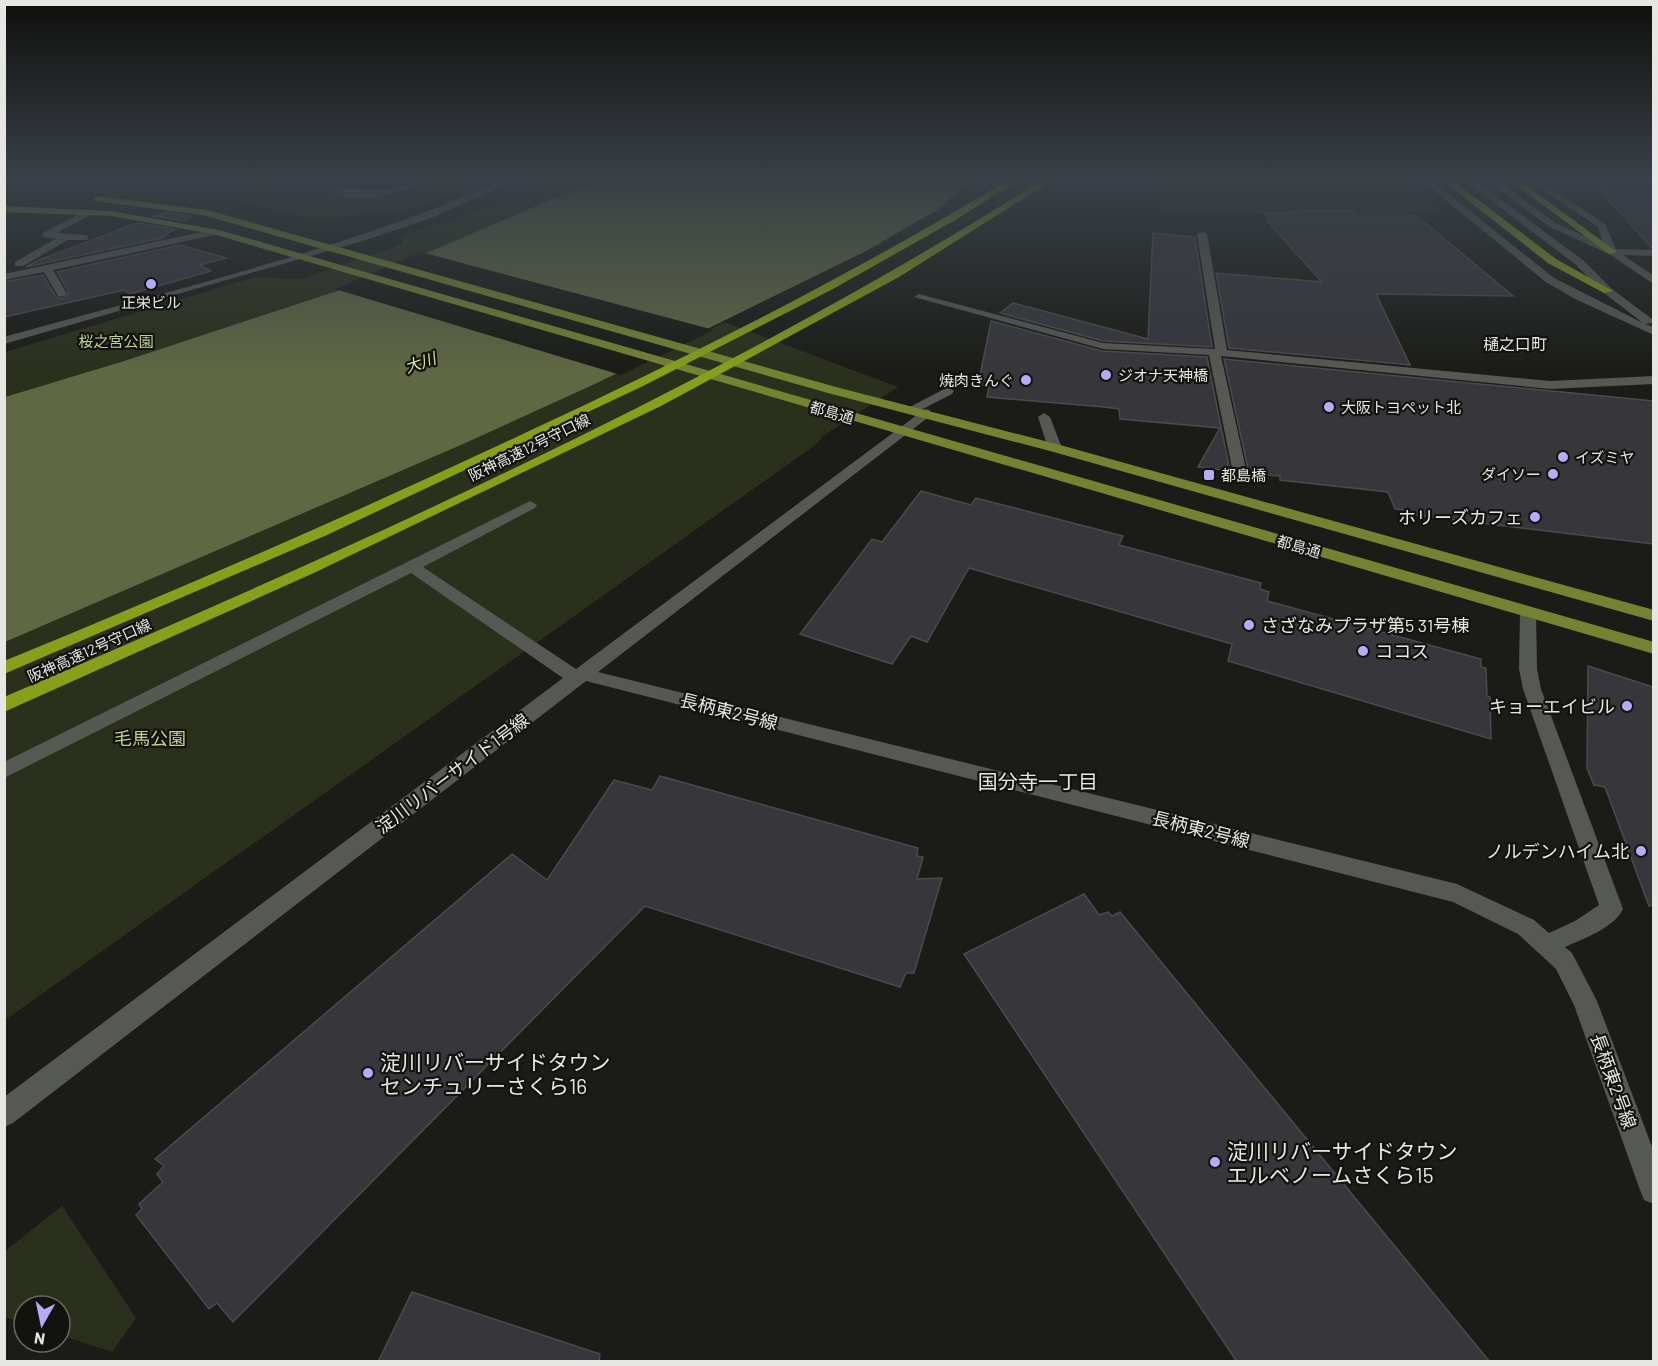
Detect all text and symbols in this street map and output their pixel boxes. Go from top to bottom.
marker: 正栄ビル [144,277,158,291]
place label: 正栄ビル [121,293,181,311]
park label: 桜之宮公園 [78,332,154,350]
district label: 樋之口町 [1483,334,1547,353]
water label: 大川 [402,347,440,376]
place label: ジオナ天神橋 [1118,366,1208,384]
marker: ジオナ天神橋 [1099,368,1113,382]
place label: 焼肉きんぐ [939,371,1014,389]
marker: 焼肉きんぐ [1019,373,1033,387]
street label: 都島通 [808,397,856,427]
place label: 大阪トヨペット北 [1341,398,1461,416]
marker: 大阪トヨペット北 [1322,400,1336,414]
street label: 阪神高速12号守口線 [465,410,593,484]
place label: イズミヤ [1575,448,1635,466]
marker: イズミヤ [1556,450,1570,464]
place label: ダイソー [1481,465,1541,483]
place label: 都島橋 [1221,466,1266,484]
marker: ダイソー [1546,467,1560,481]
marker: 都島橋 [1202,468,1216,482]
place label: ホリーズカフェ [1398,506,1523,528]
marker: ホリーズカフェ [1528,510,1542,524]
street label: 都島通 [1275,531,1323,561]
place label: さざなみプラザ第5 31号棟 [1261,614,1469,636]
street label: 阪神高速12号守口線 [24,615,154,685]
marker: さざなみプラザ第5 31号棟 [1242,618,1256,632]
place label: ココス [1375,640,1429,662]
marker: ココス [1356,644,1370,658]
street label: 長柄東2号線 [678,688,780,734]
place label: キョーエイビル [1489,695,1615,717]
marker: キョーエイビル [1620,699,1634,713]
street label: 淀川リバーサイド1号線 [371,708,533,838]
park label: 毛馬公園 [114,727,186,749]
district label: 国分寺一丁目 [978,769,1098,793]
street label: 長柄東2号線 [1150,806,1252,852]
place label: ノルデンハイム北 [1486,840,1629,862]
marker: ノルデンハイム北 [1634,844,1648,858]
street label: 長柄東2号線 [1587,1030,1641,1132]
place label: 淀川リバーサイドタウン センチュリーさくら16 [380,1049,611,1098]
marker: 淀川リバーサイドタウン センチュリーさくら16 [361,1066,375,1080]
place label: 淀川リバーサイドタウン エルベノームさくら15 [1227,1138,1458,1187]
marker: 淀川リバーサイドタウン エルベノームさくら15 [1208,1155,1222,1169]
north arrow [12,1294,72,1354]
text: N [33,1329,46,1350]

